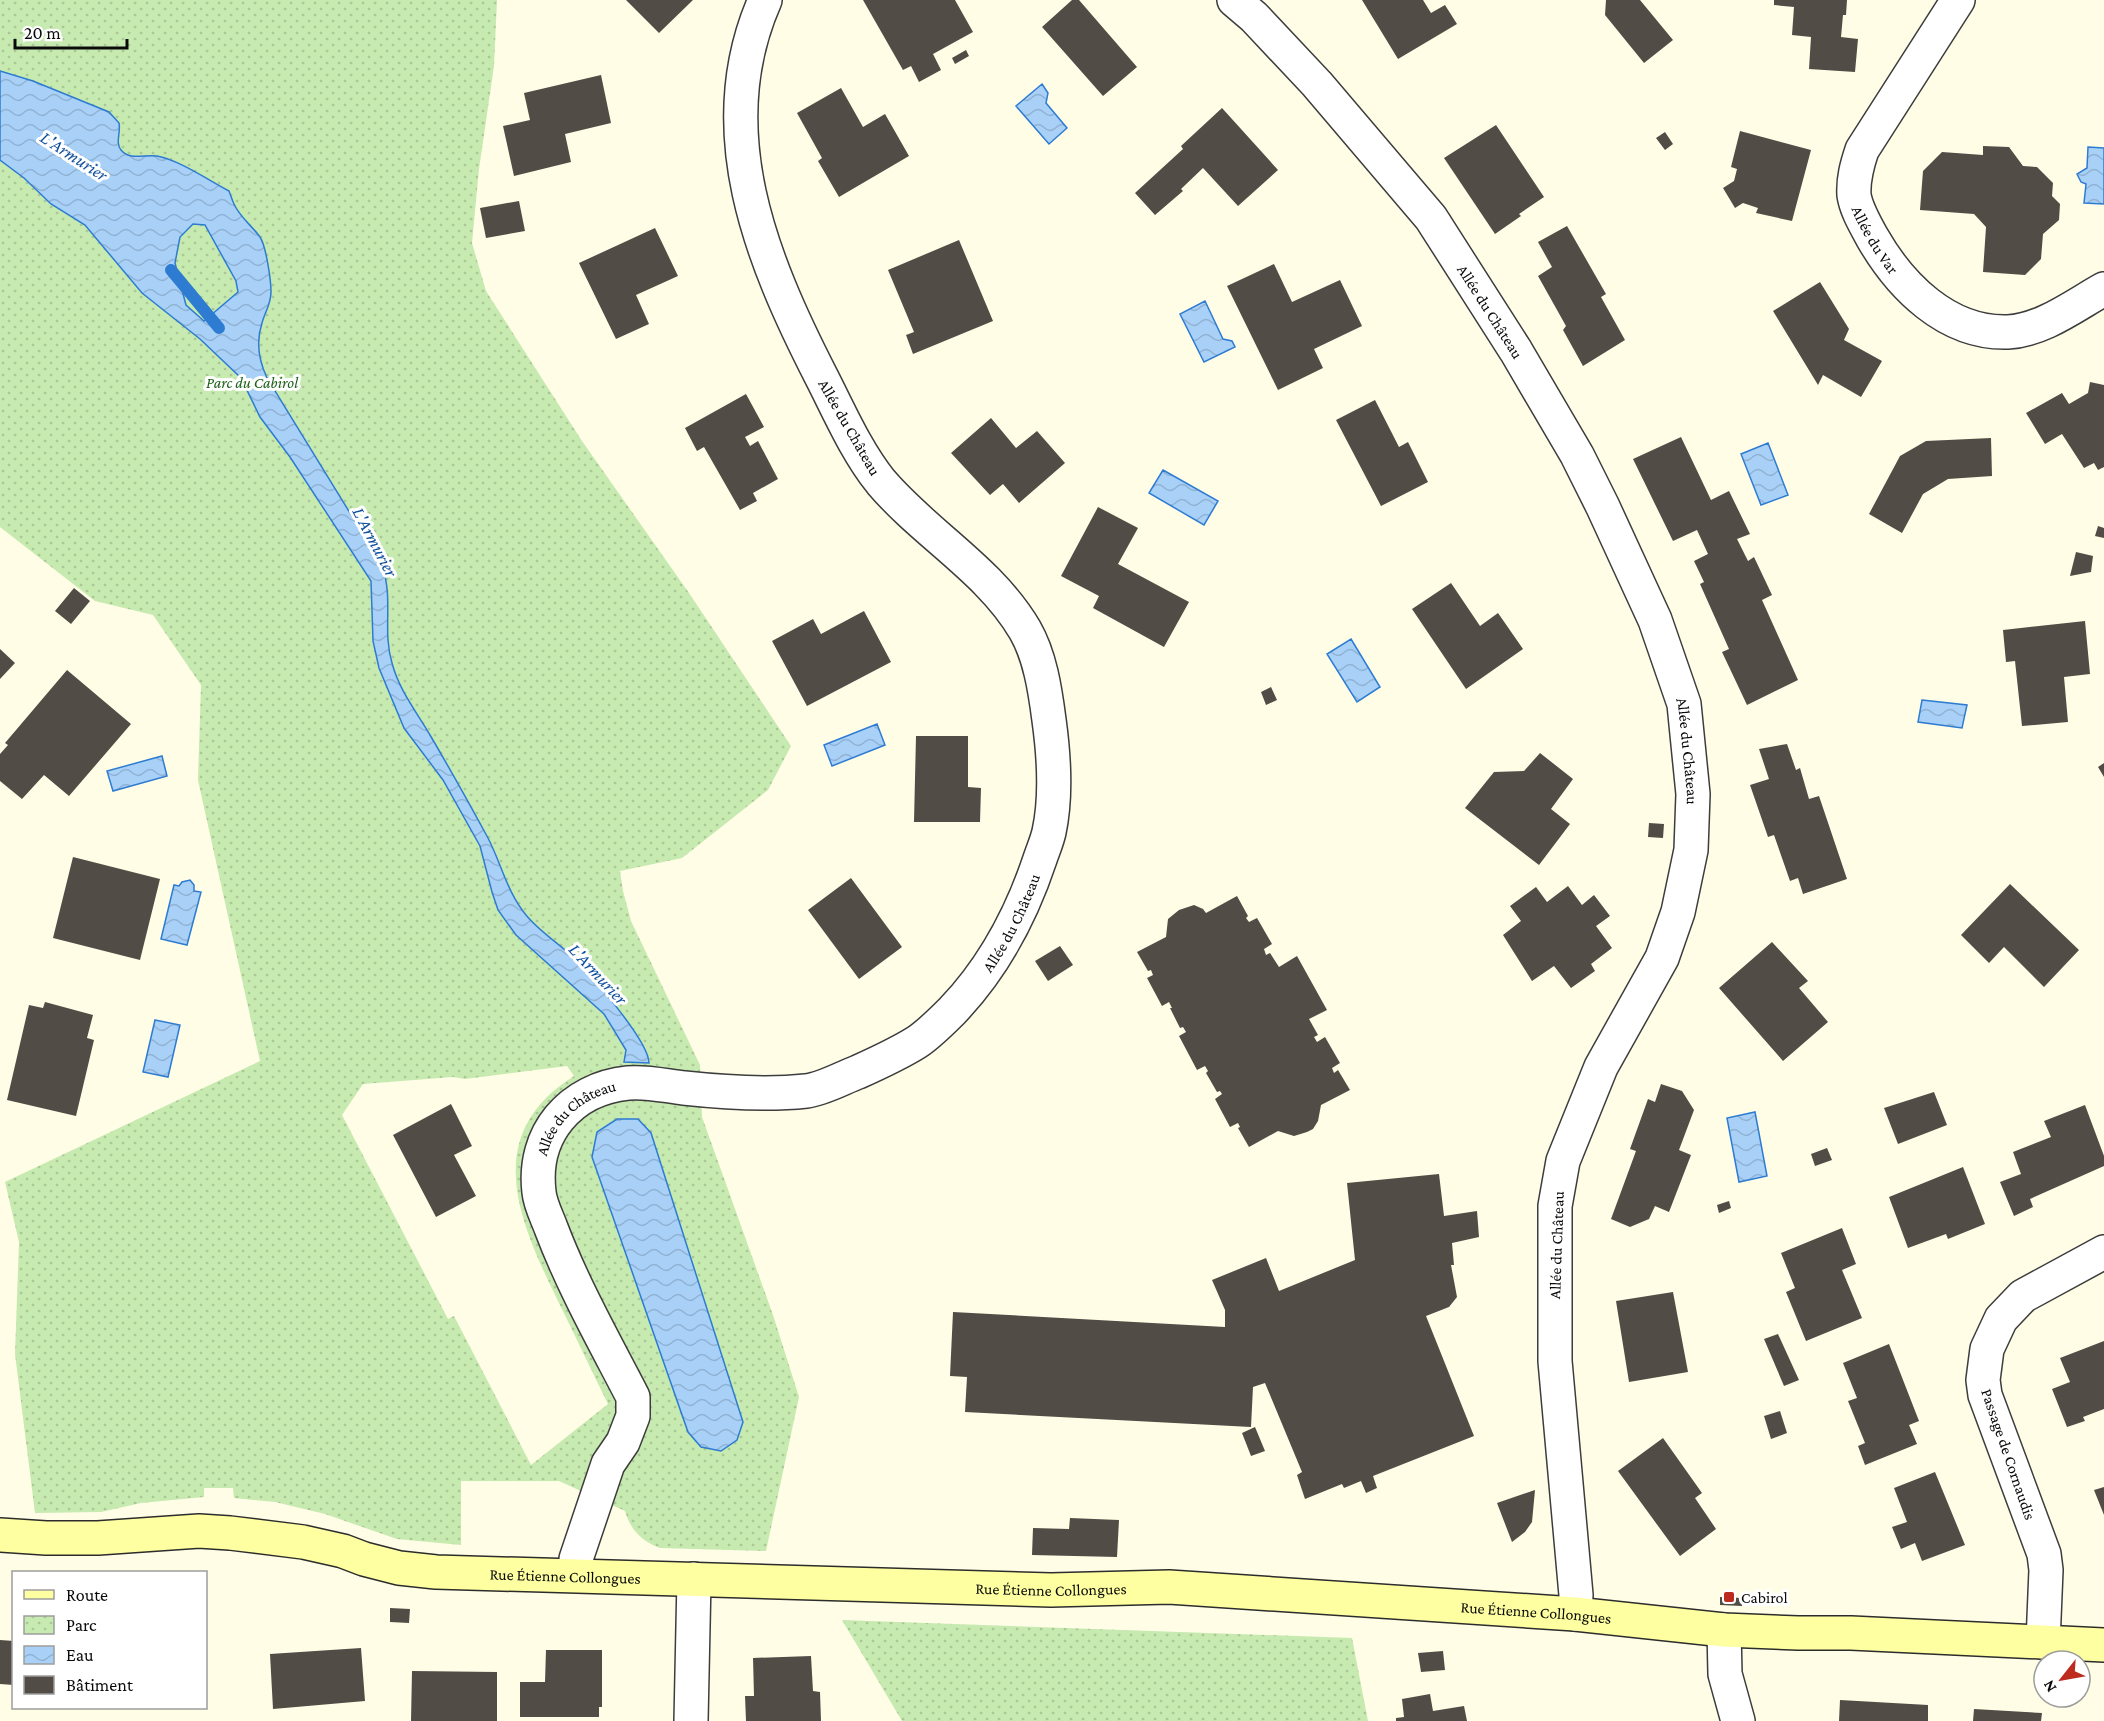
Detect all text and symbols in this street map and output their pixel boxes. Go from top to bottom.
scale bar [15,12,128,50]
text: 20 m [24,23,61,43]
water label: L'Armurier [37,127,112,185]
street label: Allée du Var [1849,203,1902,278]
street label: Allée du Château [1454,262,1527,362]
park label: Parc du Cabirol [206,374,299,391]
street label: Allée du Château [815,376,884,479]
water label: L'Armurier [348,504,402,581]
street label: Allée du Château [1673,695,1701,805]
street label: Allée du Château [979,871,1043,975]
water label: L'Armurier [565,939,632,1009]
street label: Allée du Château [533,1077,618,1157]
street label: Allée du Château [1546,1190,1567,1299]
street label: Passage de Cornaudis [1977,1386,2039,1522]
street label: Rue Étienne Collongues [489,1566,641,1587]
legend [12,1571,207,1709]
street label: Rue Étienne Collongues [975,1580,1127,1599]
text: Route [66,1585,108,1605]
place label: Cabirol [1741,1589,1788,1606]
marker: Cabirol [1722,1590,1736,1604]
street label: Rue Étienne Collongues [1460,1598,1612,1627]
text: Parc [66,1615,97,1635]
text: Eau [66,1645,94,1665]
north arrow [2032,1649,2092,1709]
text: Bâtiment [66,1675,134,1695]
text: N [2039,1677,2060,1696]

